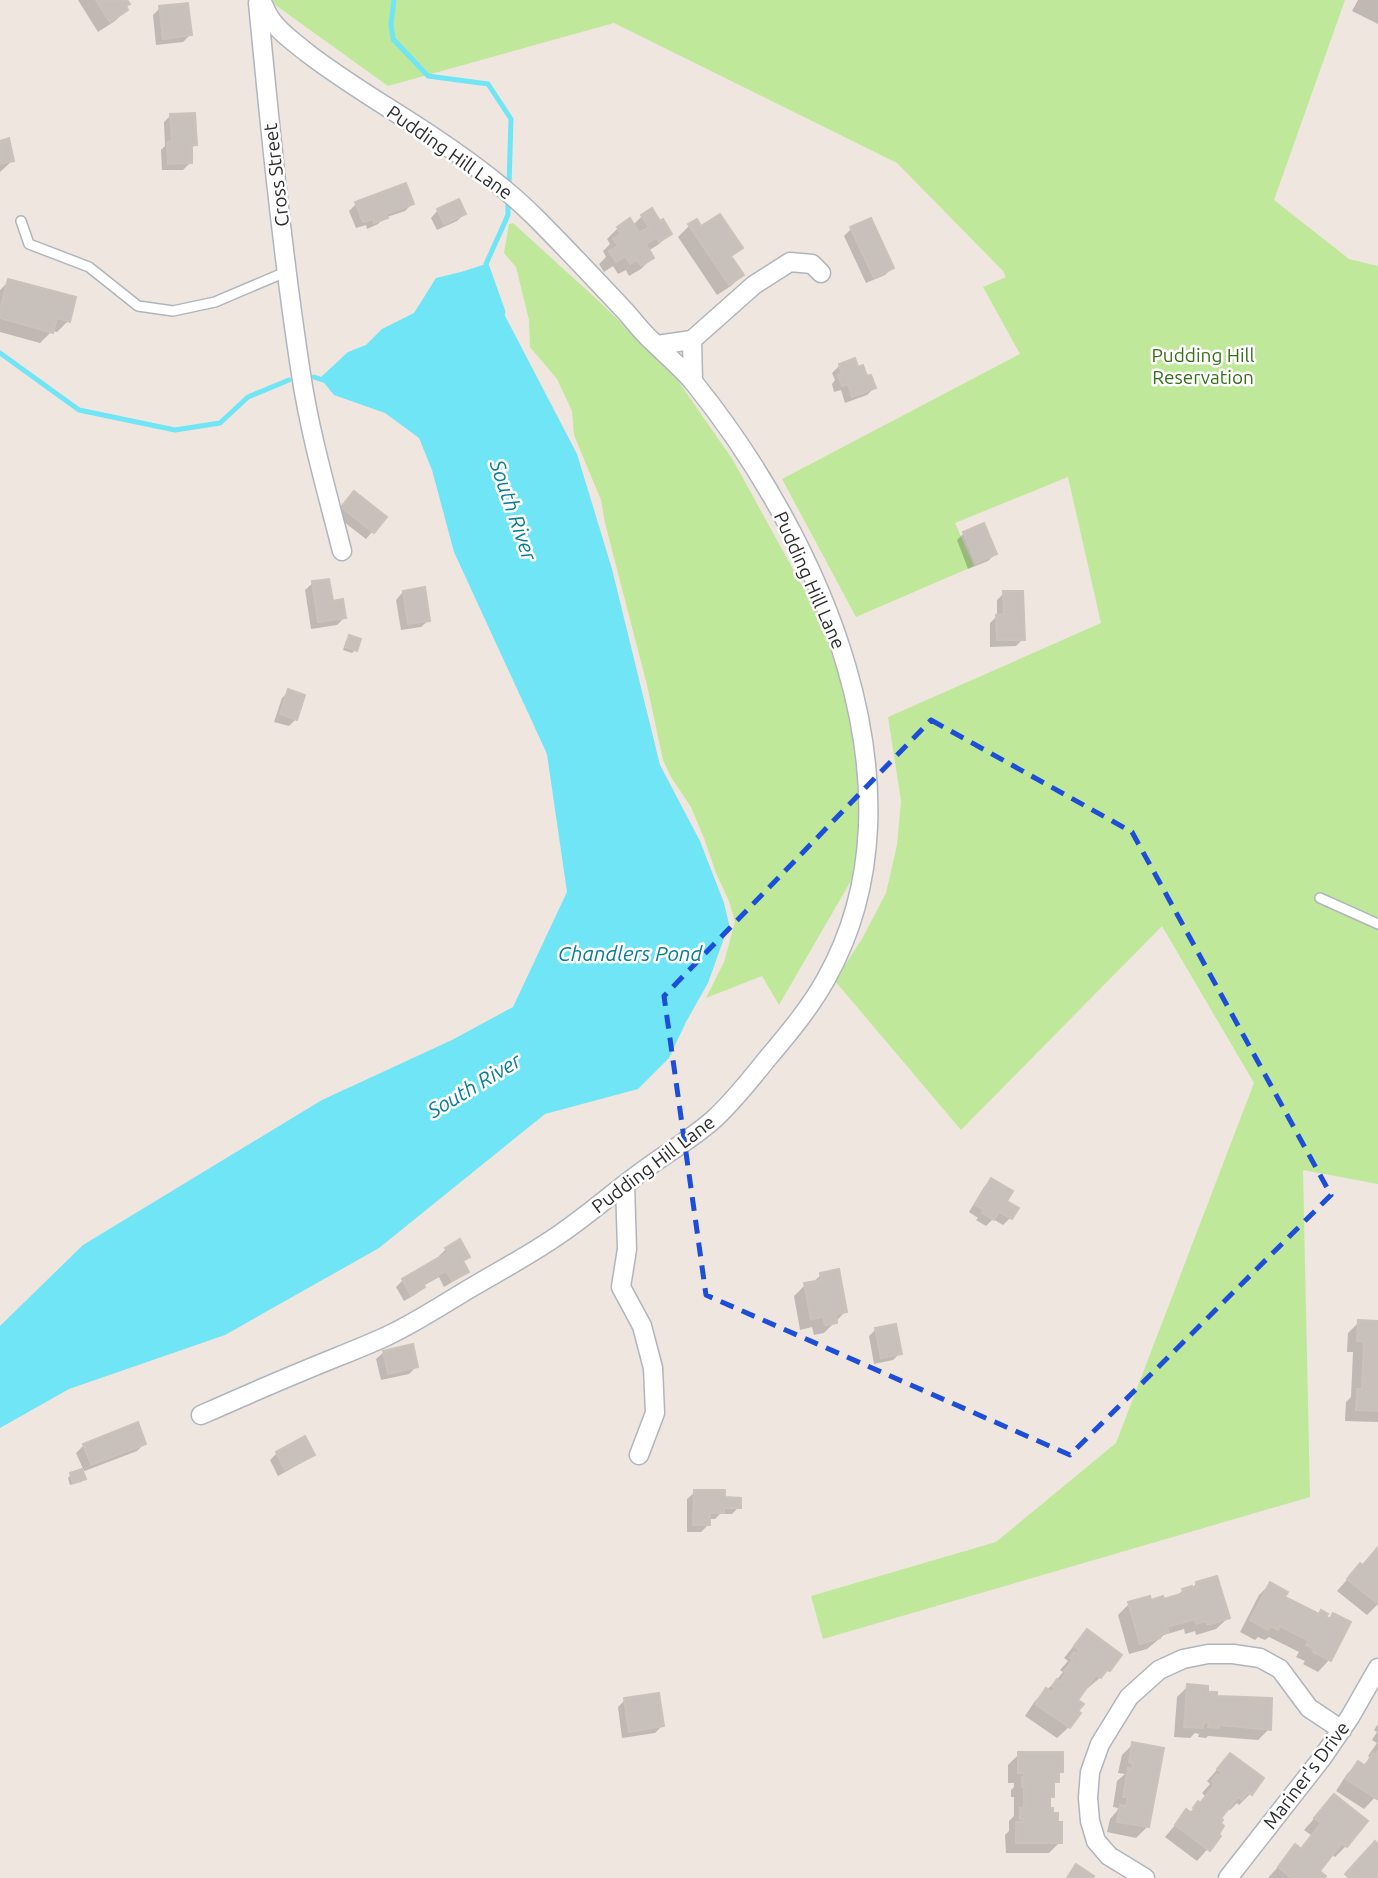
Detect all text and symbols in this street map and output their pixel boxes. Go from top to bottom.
street label: Pudding Hill Lane [383,100,517,204]
street label: Cross Street [259,122,293,228]
park label: Pudding Hill Reservation [1152,344,1255,388]
water label: South River [485,456,543,564]
street label: Pudding Hill Lane [770,508,850,652]
water label: Chandlers Pond [558,941,704,965]
water label: South River [422,1047,526,1123]
street label: Pudding Hill Lane [587,1111,719,1217]
street label: Mariner's Drive [1258,1717,1354,1833]

